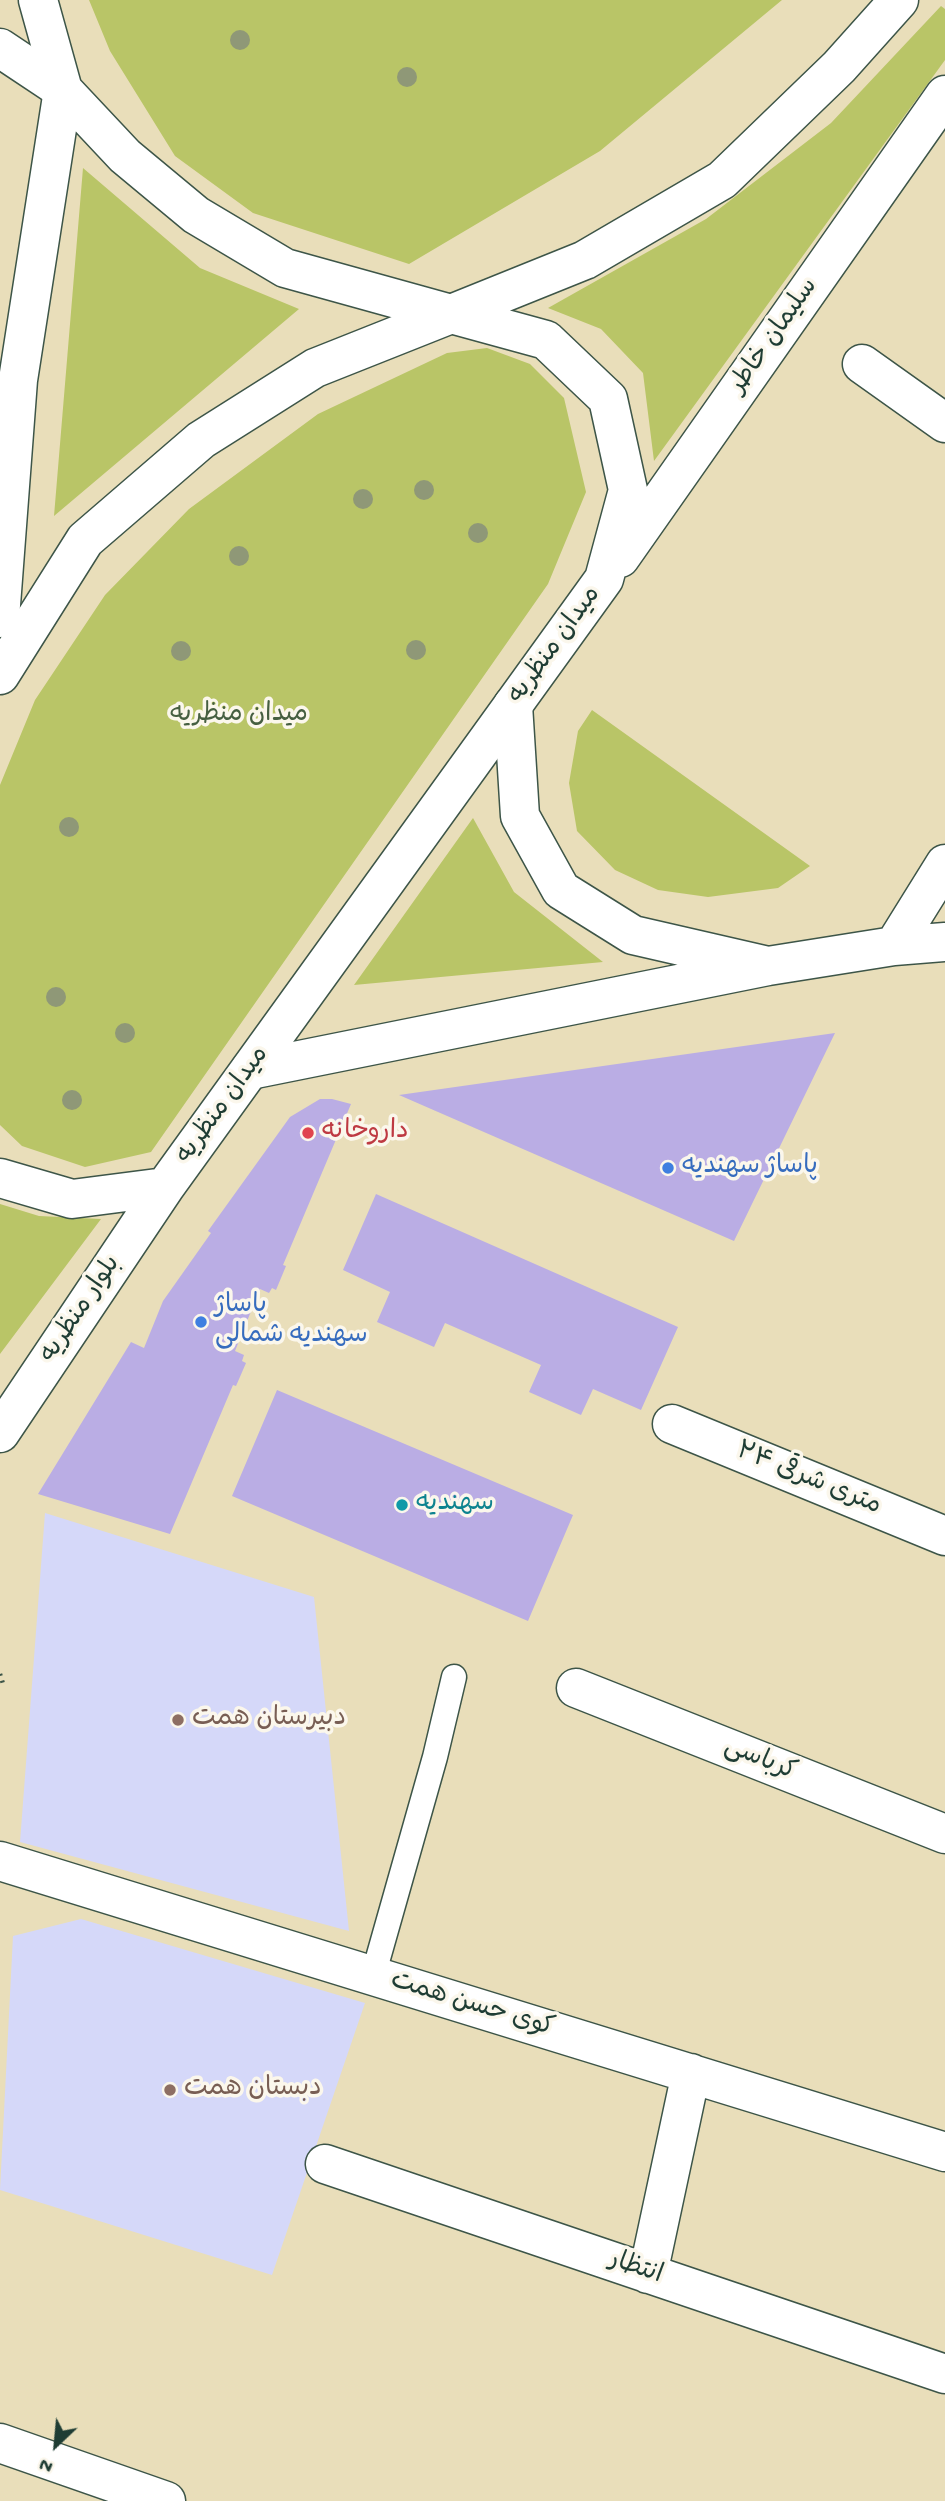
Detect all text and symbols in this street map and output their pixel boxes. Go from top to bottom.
street label: سلیمان خاطر [724,273,826,401]
street label: ميدان منظریه [503,581,609,711]
park label: میدان منظریه [170,700,308,732]
street label: ميدان منظریه [171,1041,277,1171]
place label: داروخانه [322,1117,409,1149]
marker: داروخانه [300,1125,316,1141]
place label: پاساژ سهندیه [682,1152,818,1184]
marker: پاساژ سهندیه [660,1160,676,1176]
street label: بلوار منظریه [35,1250,129,1370]
place label: پاساژ سهندیه شمالی [215,1291,368,1352]
marker: پاساژ سهندیه شمالی [193,1314,209,1330]
street label: ۲۴ متری شرقی [731,1437,885,1523]
place label: سهندیه [416,1489,494,1521]
marker: سهندیه [394,1497,410,1513]
place label: دبیرستان همت [192,1704,346,1736]
marker: دبیرستان همت [170,1712,186,1728]
street label: کرباسی [719,1732,801,1790]
street label: کوی حسن همت [386,1966,558,2046]
place label: دبستان همت [184,2074,322,2106]
marker: دبستان همت [162,2082,178,2098]
street label: انتظار [604,2245,666,2293]
north arrow [21,2410,91,2480]
text: N [36,2451,57,2477]

